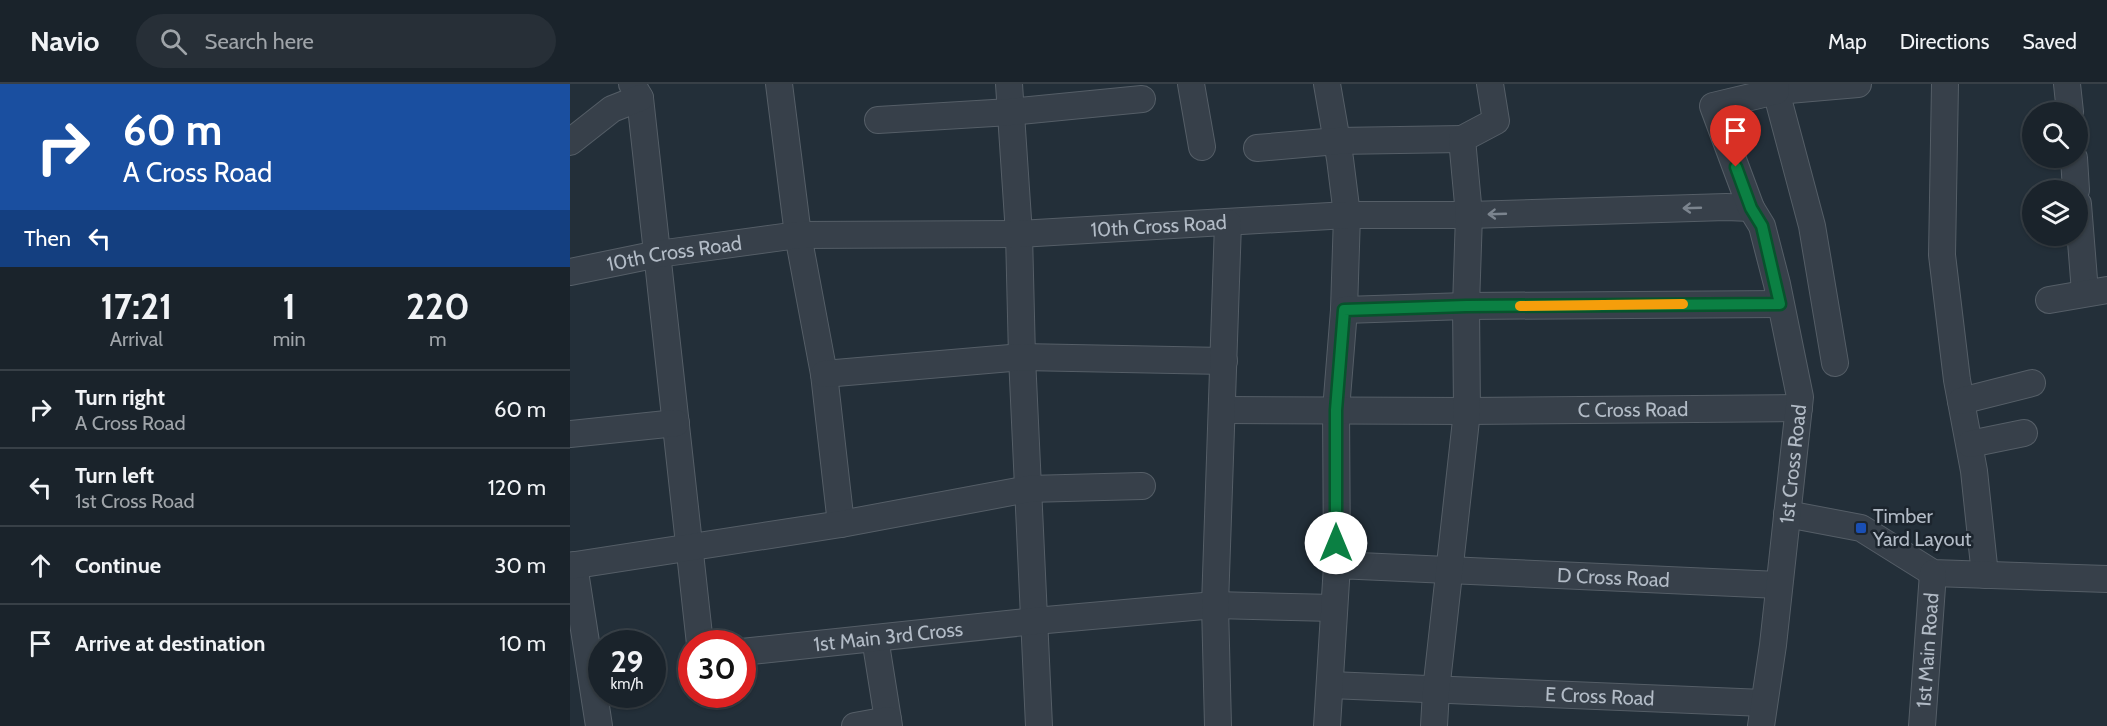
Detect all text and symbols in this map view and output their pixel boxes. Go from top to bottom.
search box [136,14,556,68]
text: Navio [30,24,100,58]
icon: search [157,25,190,58]
text: Search here [205,28,314,55]
text: Map [1828,29,1867,54]
text: Directions [1900,29,1989,54]
text: Saved [2022,29,2077,54]
map controls [2022,102,2088,246]
button: search [2022,102,2088,168]
text: 60 m [123,104,222,156]
pin [1710,105,1761,167]
icon: right [24,108,102,186]
icon: arrive [1719,114,1752,147]
text: A Cross Road [123,156,272,189]
button: layers [2022,180,2088,246]
one-way arrow [1683,202,1703,214]
one-way arrow [1488,208,1508,220]
street label: 10th Cross Road [1090,210,1227,242]
icon: left [83,222,116,255]
text: Then [24,225,71,252]
street label: 10th Cross Road [605,231,743,276]
text: 17:21 [100,284,172,328]
text: 1 [283,284,296,328]
text: 220 [406,284,470,328]
text: Arrival [110,327,163,351]
text: min [273,327,306,351]
text: m [429,327,447,351]
text: Turn right [75,384,165,411]
icon: right [24,393,57,426]
text: 60 m [494,396,546,423]
street label: C Cross Road [1578,397,1688,422]
street label: 1st Cross Road [1774,403,1811,525]
text: A Cross Road [75,411,186,435]
text: Turn left [75,462,154,489]
icon: left [24,471,57,504]
text: 120 m [488,474,546,501]
text: 1st Cross Road [75,489,195,513]
place label: Timber Yard Layout [1872,504,1972,551]
position arrow [1304,511,1368,575]
marker: Timber Yard Layout [1854,521,1868,535]
icon: ahead [24,549,57,582]
text: Continue [75,552,161,579]
text: 30 m [494,552,546,579]
street label: D Cross Road [1557,563,1670,592]
street label: 1st Main Road [1911,592,1944,708]
street label: 1st Main 3rd Cross [812,617,964,656]
icon: arrive [24,627,57,660]
text: Arrive at destination [75,630,265,657]
text: 10 m [499,630,546,657]
speed limit sign: 30 [678,630,756,708]
text: 29 [611,643,643,680]
text: km/h [611,675,643,693]
street label: E Cross Road [1545,682,1655,710]

